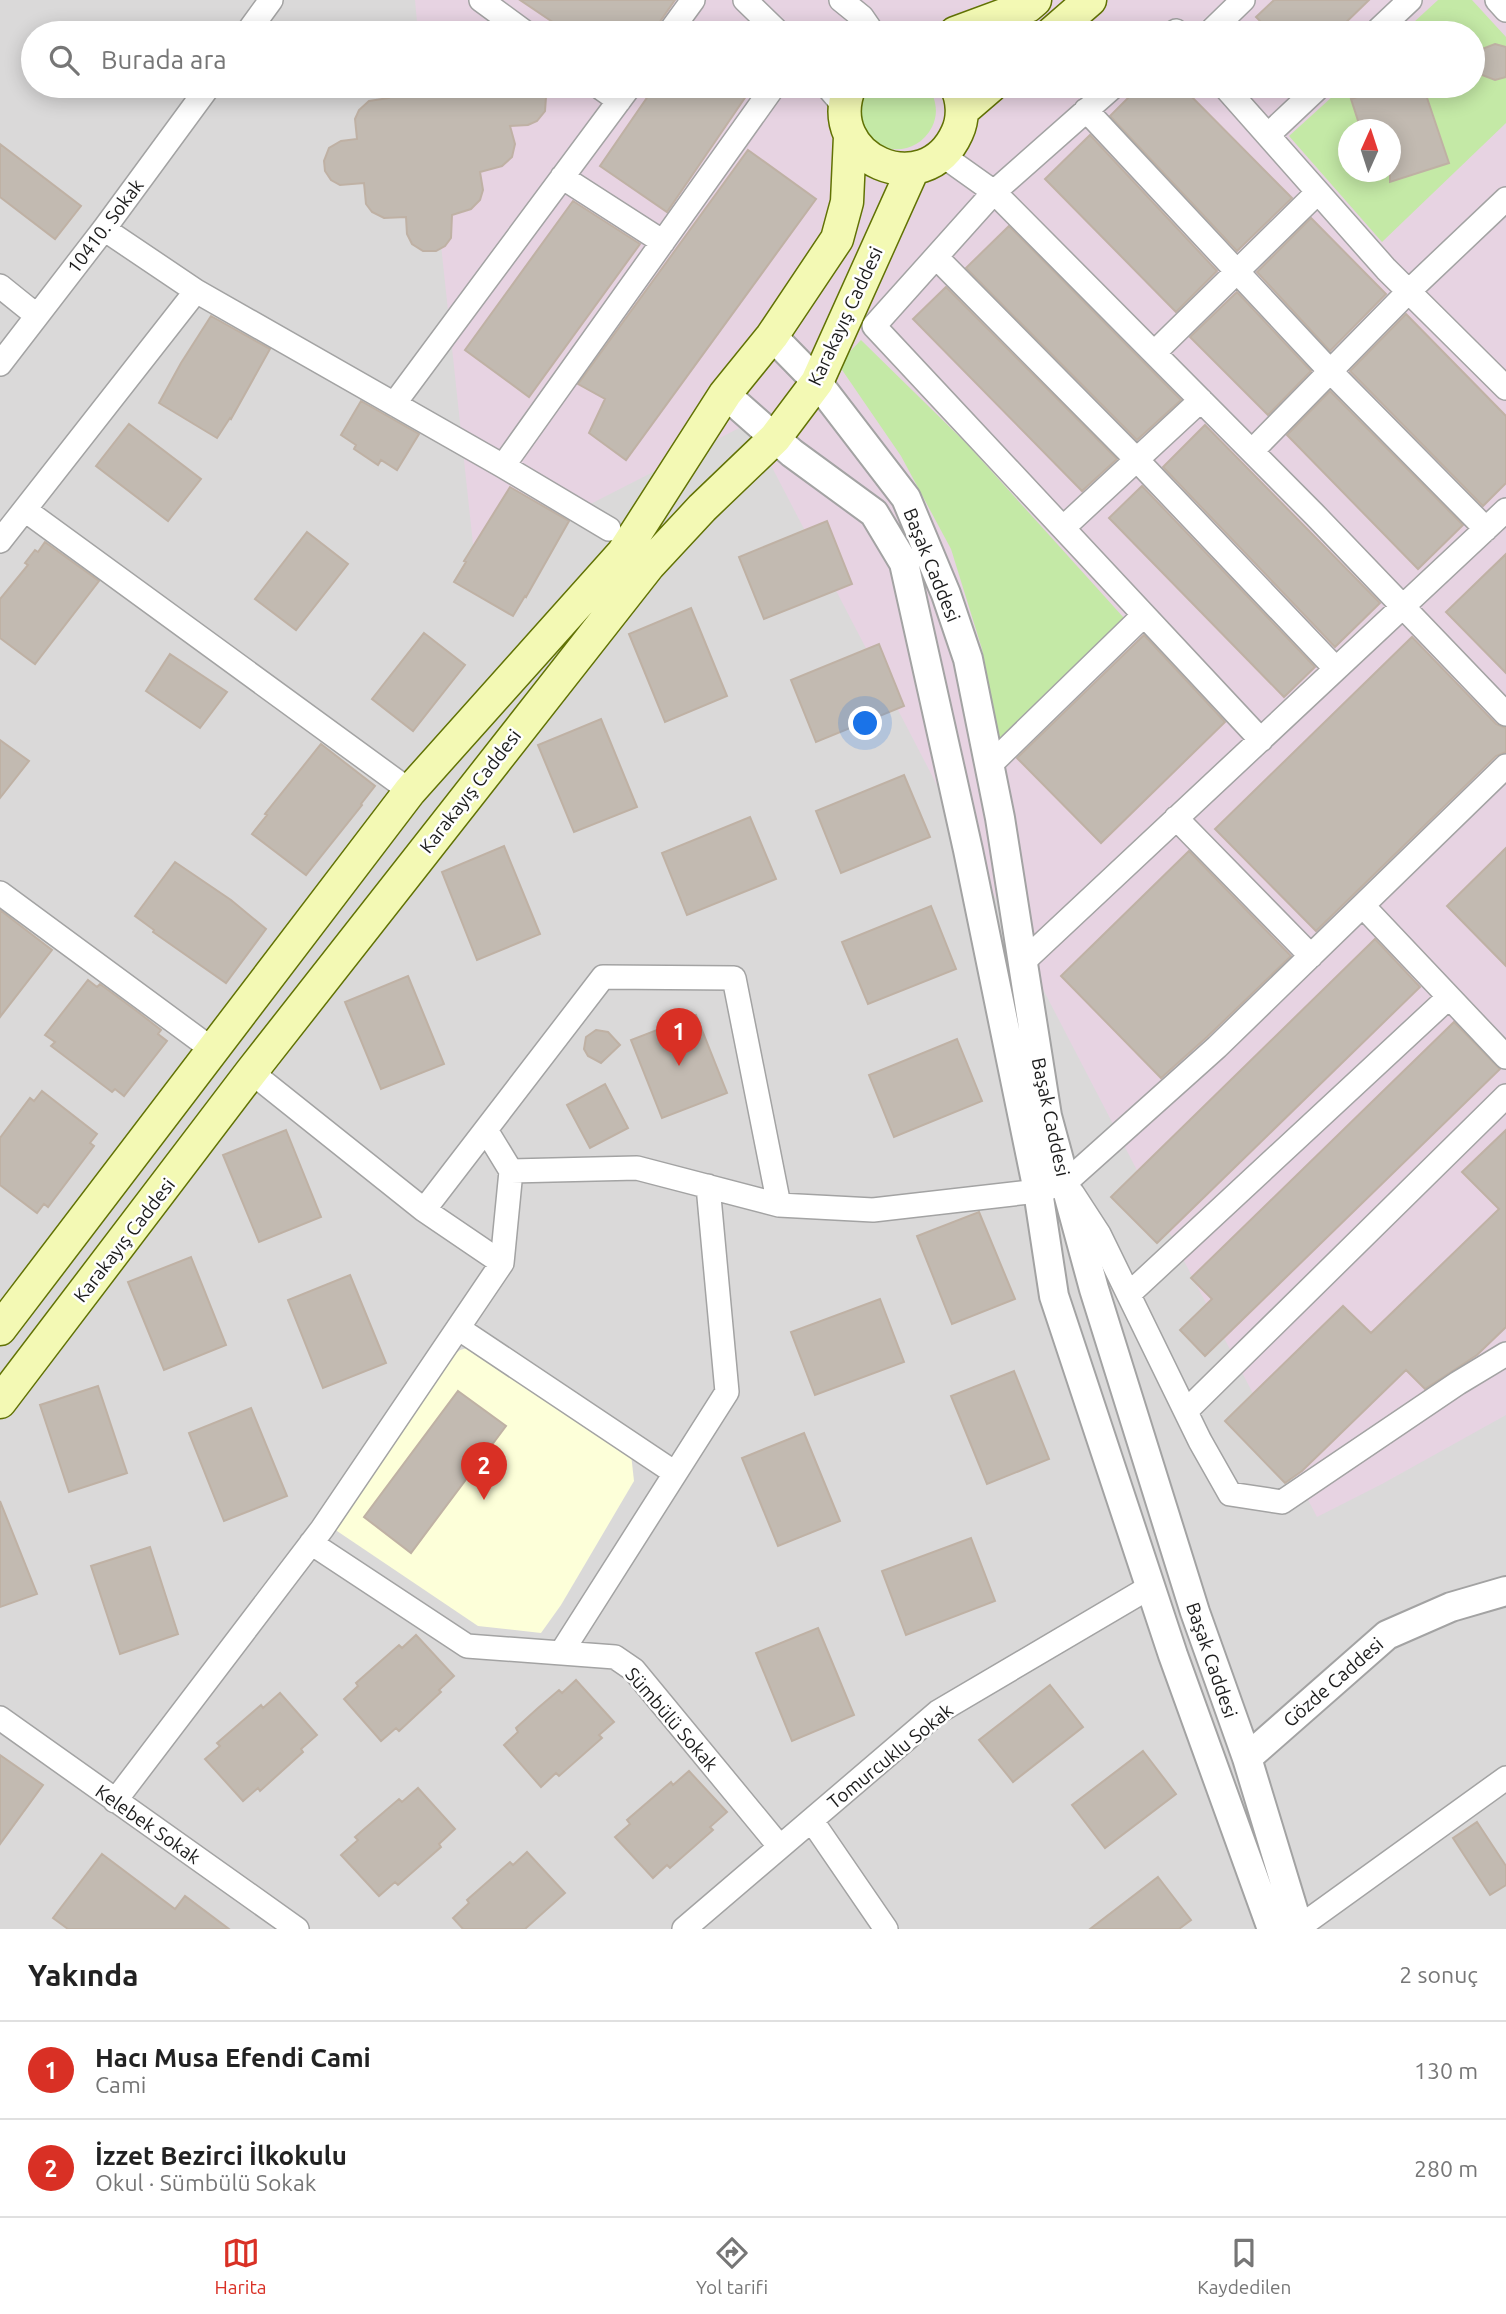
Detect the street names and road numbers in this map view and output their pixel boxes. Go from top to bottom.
street label: 10410. Sokak [62,174,148,278]
street label: Karakayış Caddesi [803,243,887,389]
street label: Başak Caddesi [899,505,965,625]
street label: Karakayış Caddesi [415,725,525,857]
street label: Başak Caddesi [1028,1056,1074,1178]
street label: Karakayış Caddesi [69,1174,179,1306]
street label: Başak Caddesi [1182,1599,1242,1721]
street label: Gözde Caddesi [1279,1633,1387,1731]
street label: Sümbülü Sokak [621,1663,723,1775]
street label: Tomurcuklu Sokak [823,1699,957,1813]
street label: Kelebek Sokak [91,1780,205,1868]

